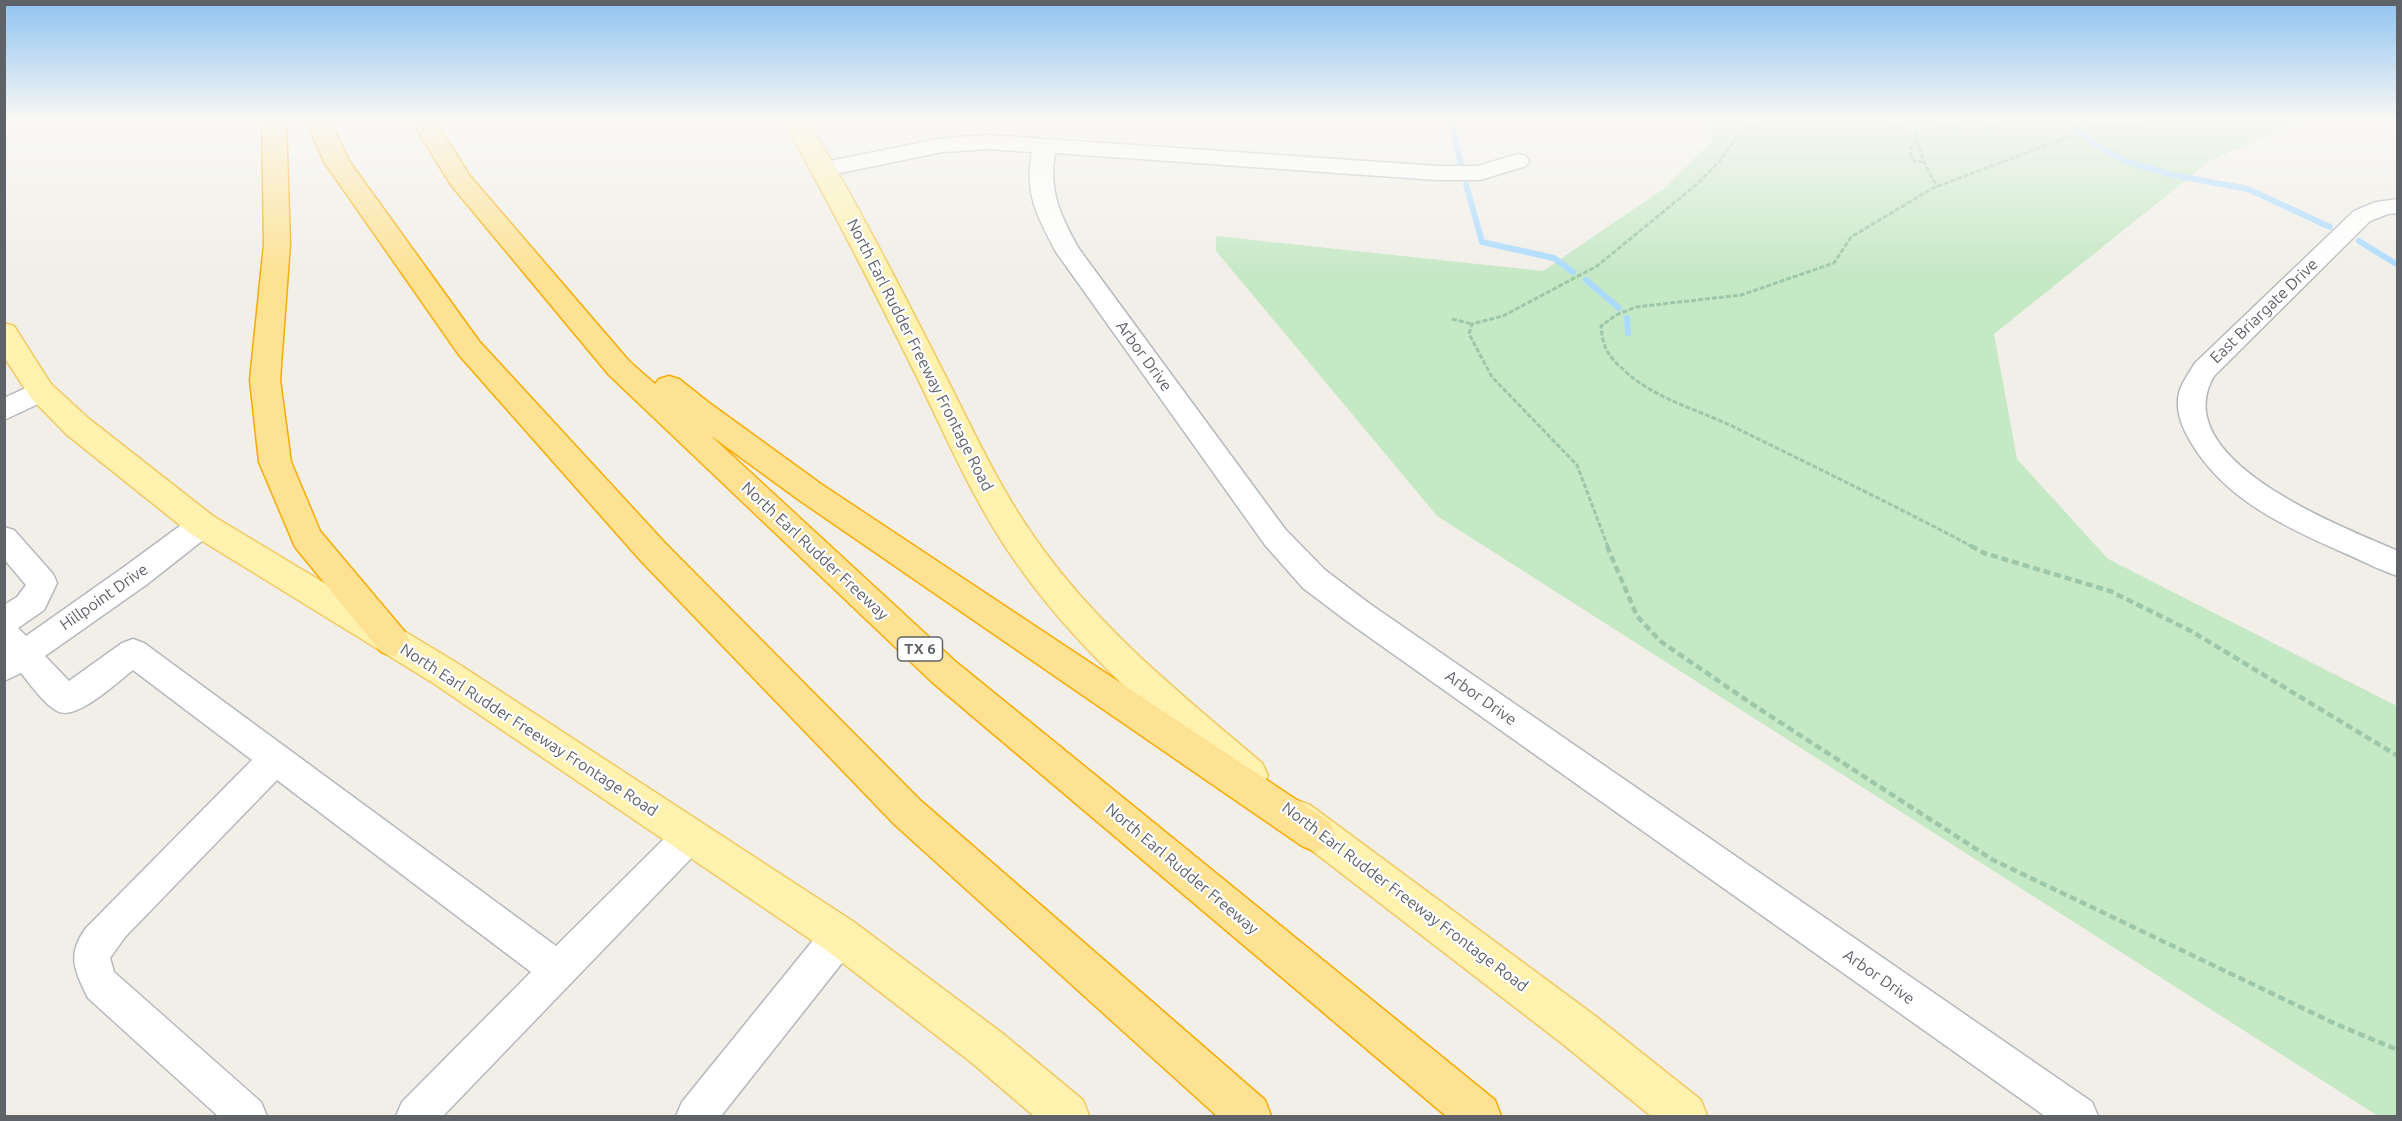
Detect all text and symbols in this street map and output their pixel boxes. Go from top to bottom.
street label: North Earl Rudder Freeway Frontage Road [843,216,997,494]
street label: East Briargate Drive [2206,255,2322,367]
street label: Arbor Drive [1112,317,1176,395]
street label: North Earl Rudder Freeway [738,478,892,624]
street label: Hillpoint Drive [56,560,152,634]
road number: TX 6 [898,637,942,661]
street label: North Earl Rudder Freeway Frontage Road [397,639,661,821]
street label: Arbor Drive [1442,666,1520,730]
street label: North Earl Rudder Freeway Frontage Road [1278,798,1532,996]
street label: North Earl Rudder Freeway [1102,799,1262,939]
street label: Arbor Drive [1840,945,1918,1009]

